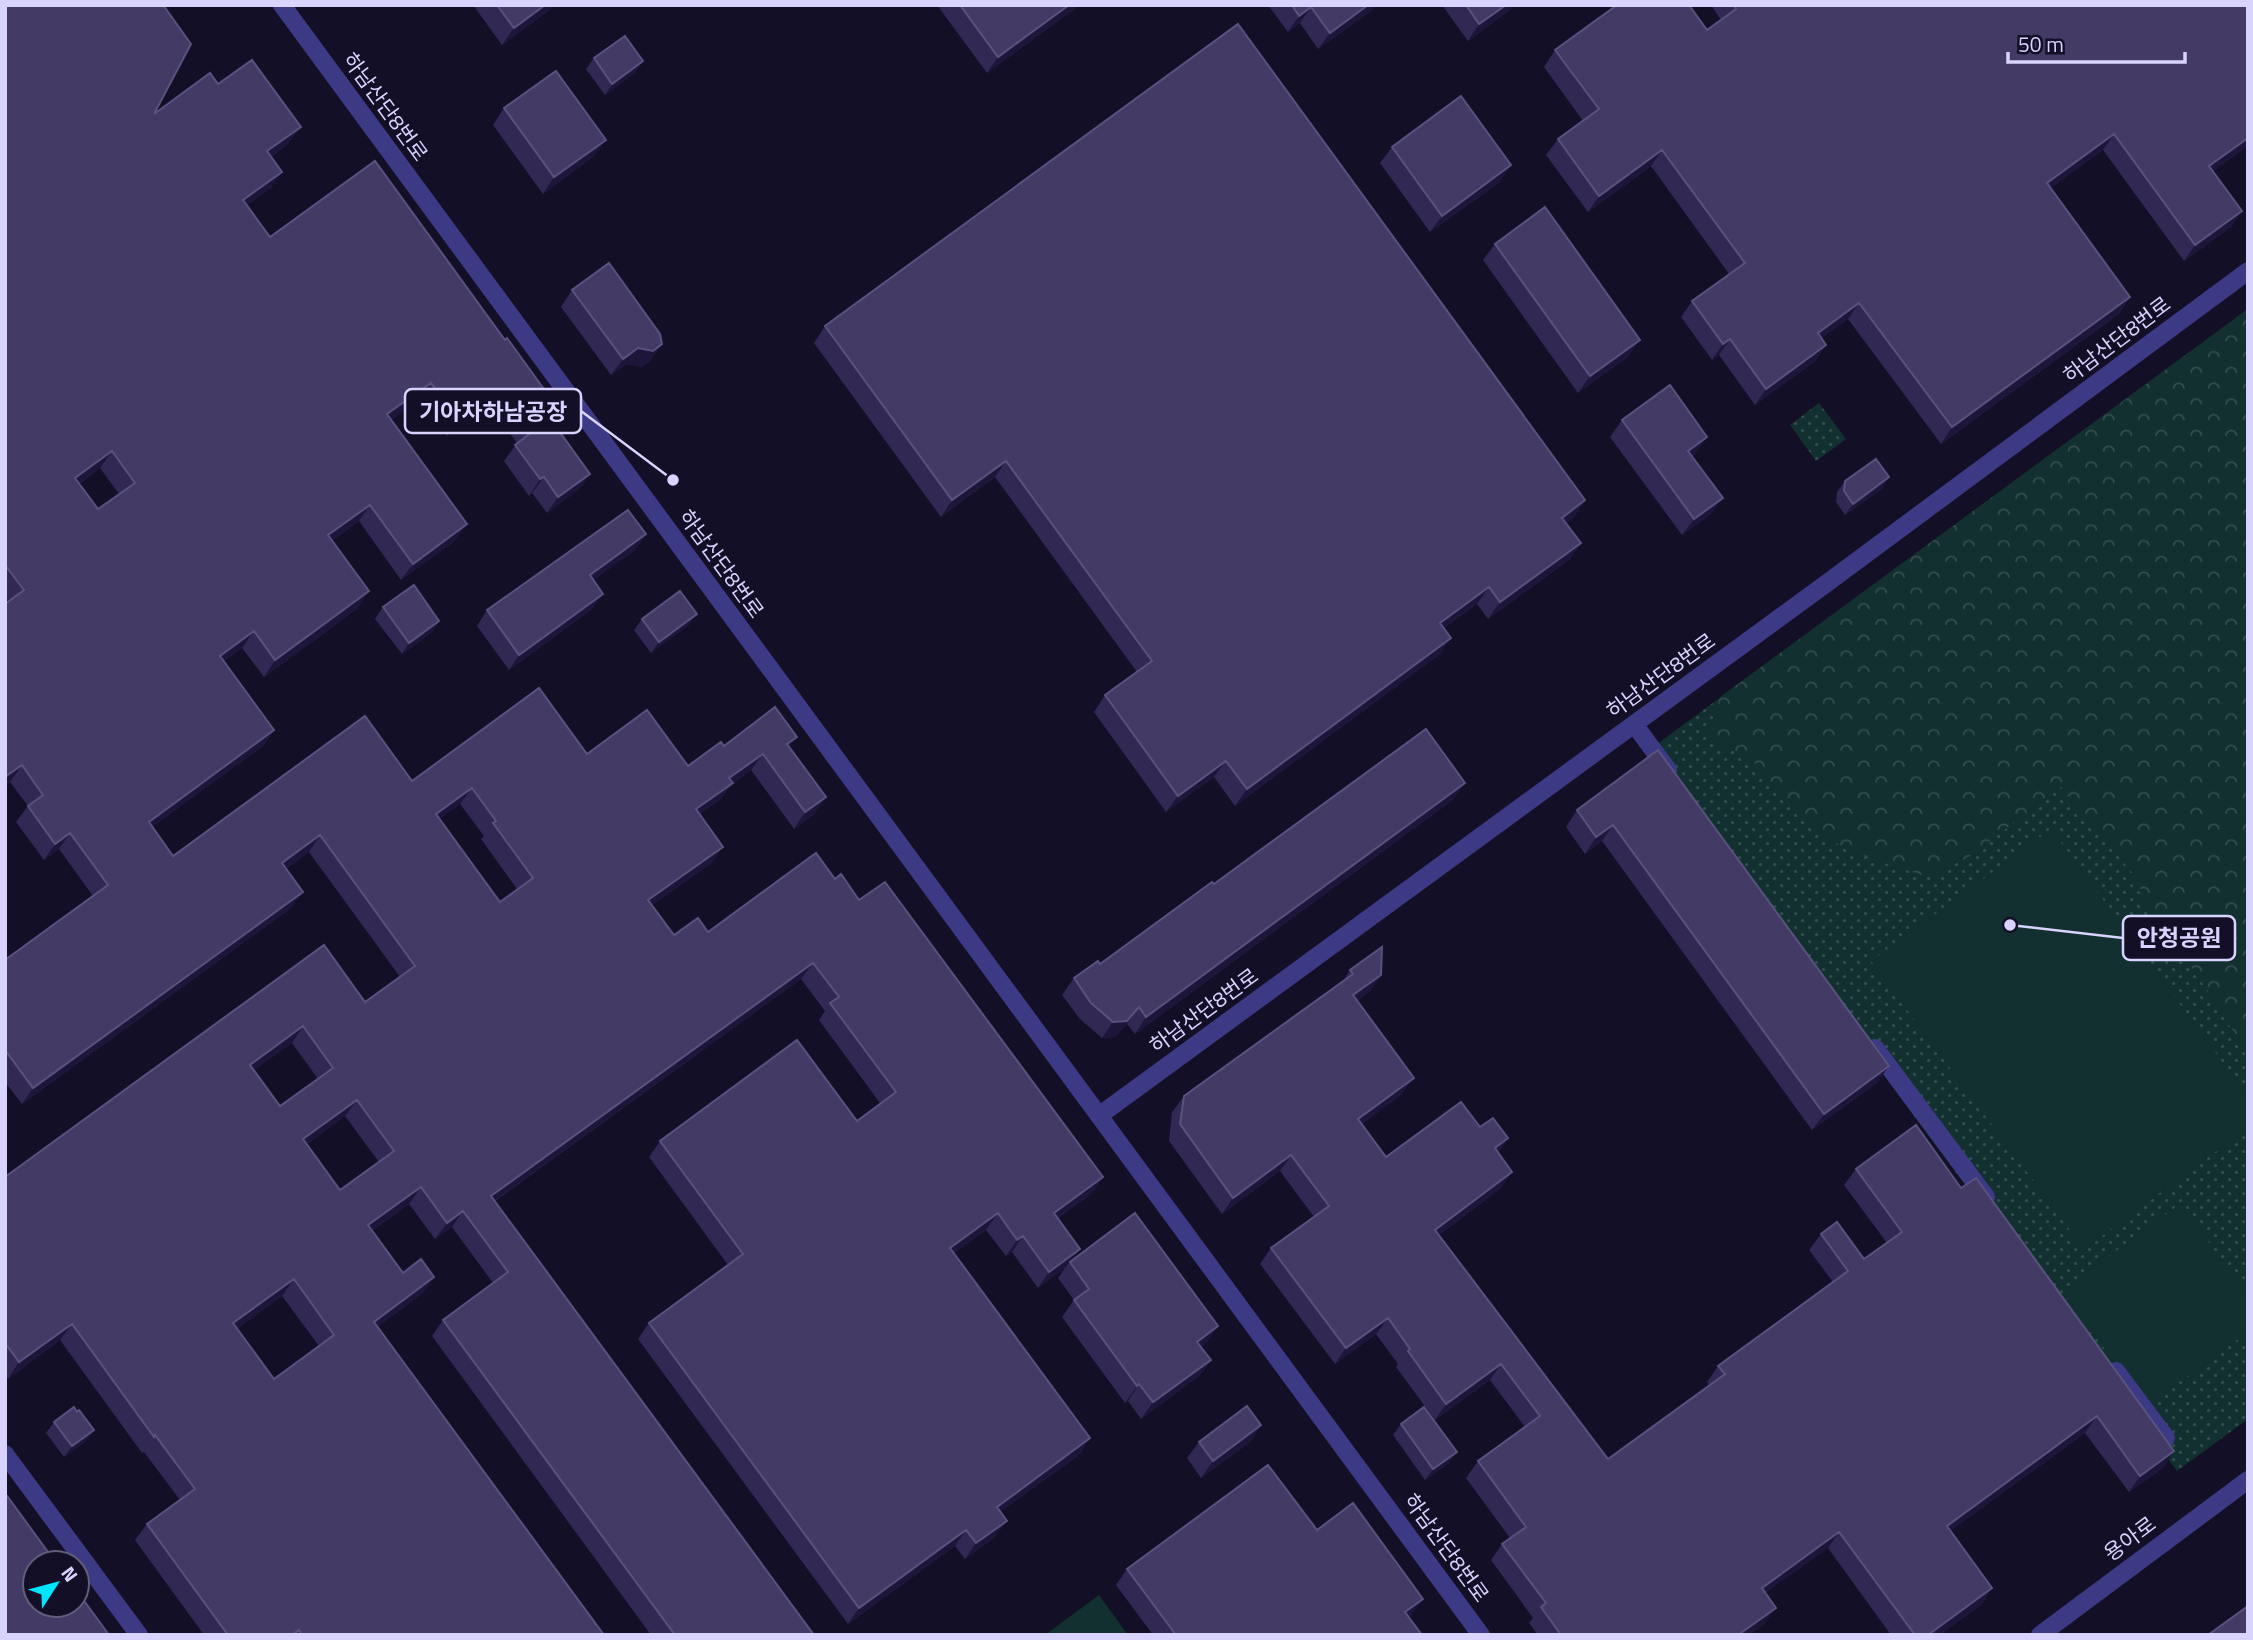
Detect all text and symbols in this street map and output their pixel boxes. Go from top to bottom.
scale bar [2008,21,2185,65]
text: 50 m [2018,28,2064,60]
street label: 하남산단8번로 [335,45,436,167]
street label: 하남산단8번로 [2056,288,2177,390]
callout: 기아차하남공장 [405,389,581,433]
text: 기아차하남공장 [419,394,567,429]
street label: 하남산단8번로 [671,502,772,624]
street label: 하남산단8번로 [1599,625,1721,726]
callout: 안청공원 [2123,916,2235,960]
text: 안청공원 [2137,920,2221,955]
street label: 하남산단8번로 [1142,960,1264,1061]
street label: 하남산단8번로 [1396,1486,1497,1608]
street label: 용아로 [2097,1508,2162,1568]
north arrow [21,1549,91,1619]
text: N [55,1560,86,1588]

